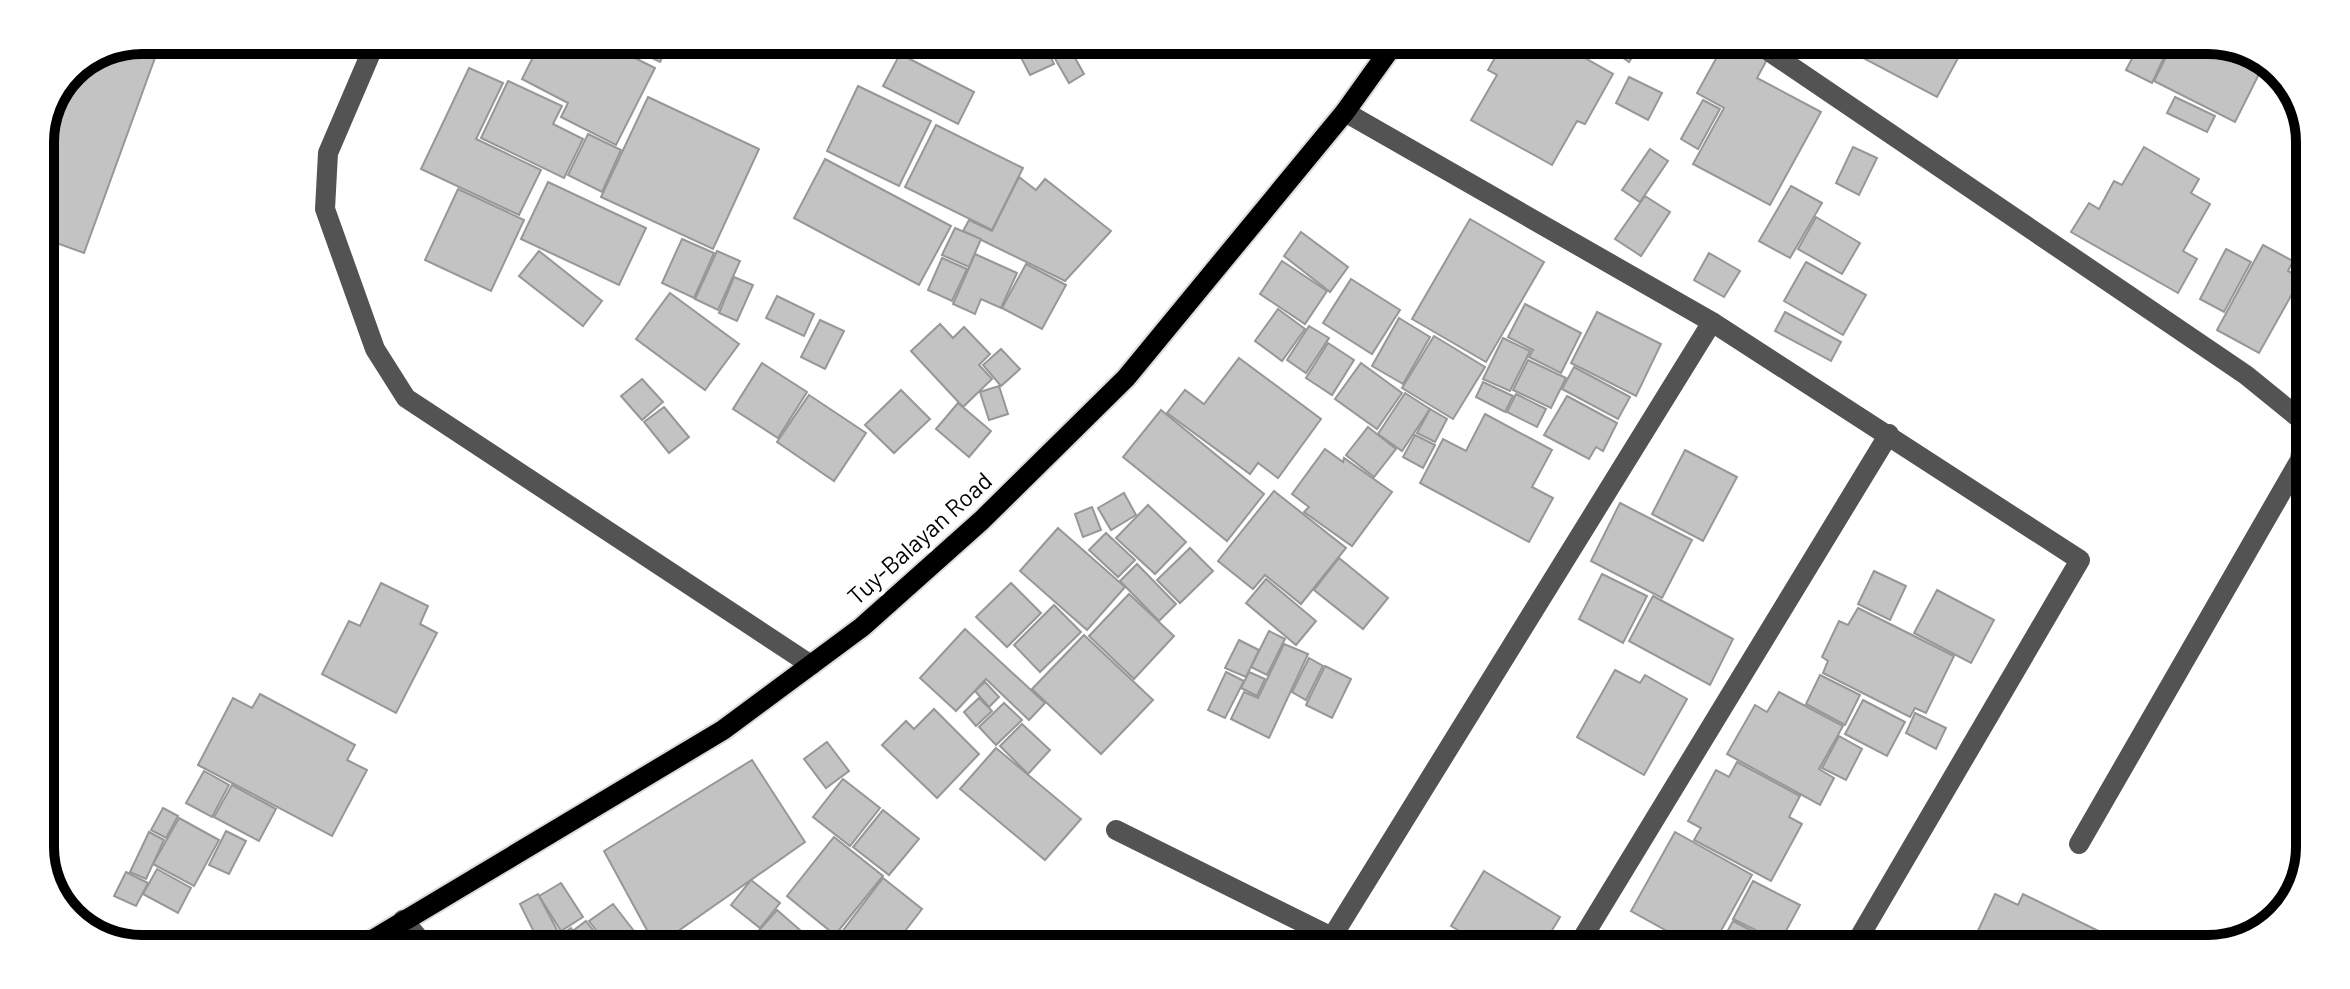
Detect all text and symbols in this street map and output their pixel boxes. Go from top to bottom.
street label: Tuy-Balayan Road [841,465,997,610]

